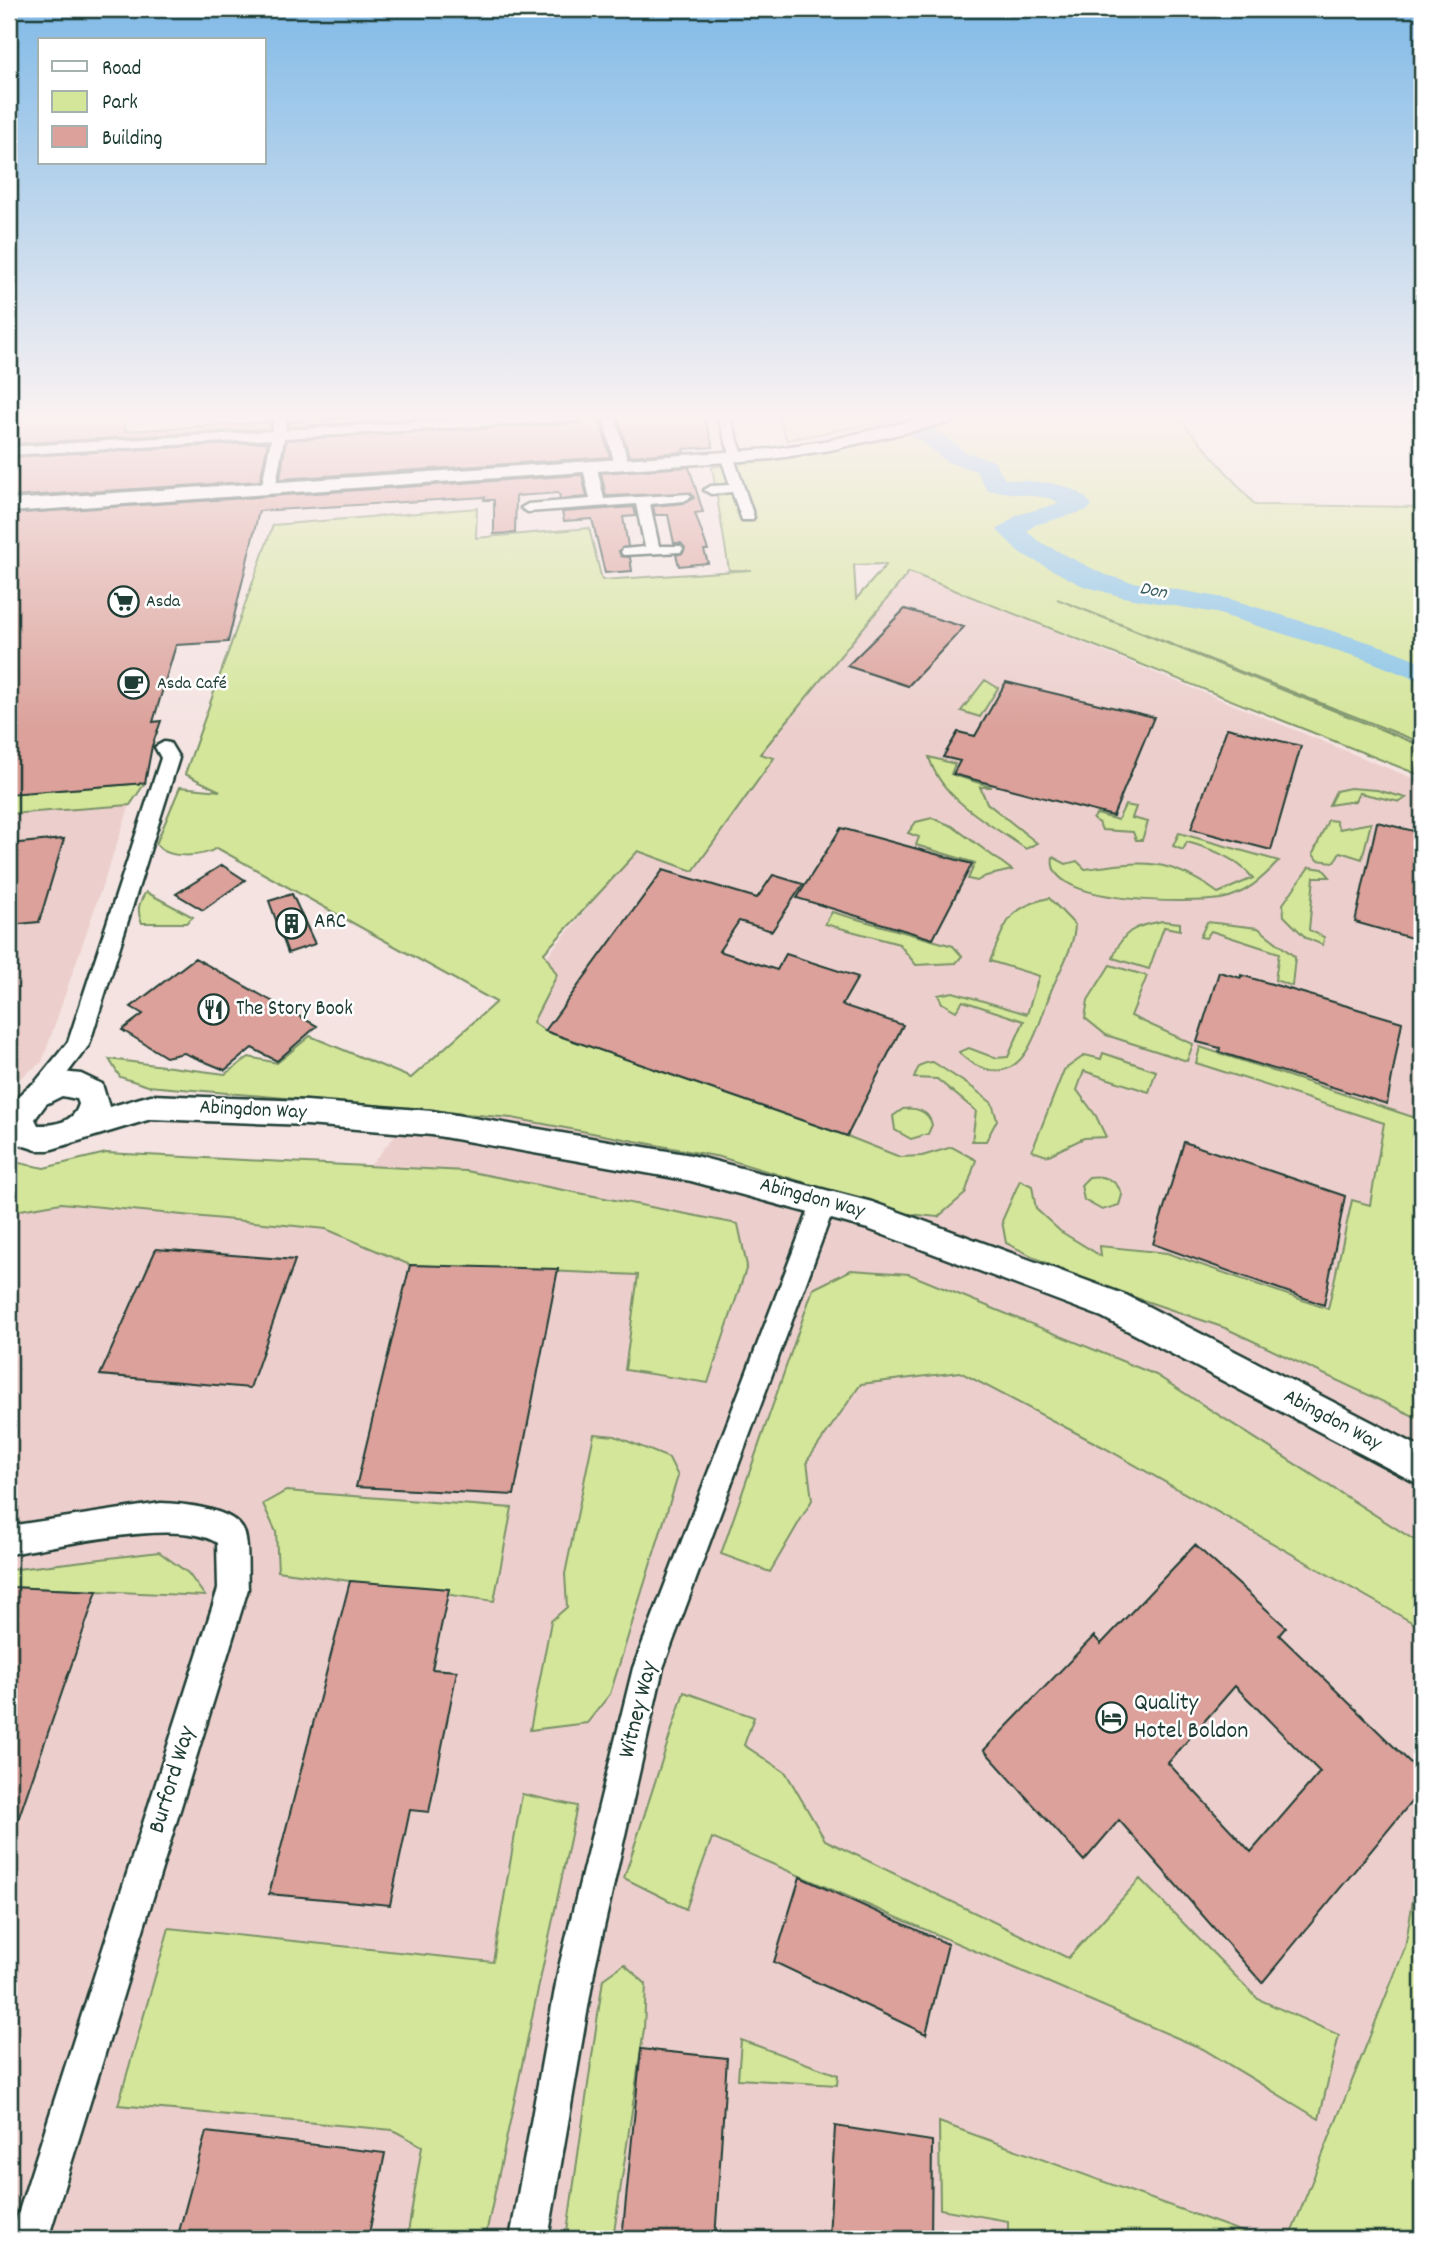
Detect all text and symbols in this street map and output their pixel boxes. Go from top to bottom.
legend [38,38,266,164]
text: Road [102,55,141,85]
text: Park [102,89,138,119]
text: Building [102,125,162,155]
water label: Don [1137,576,1170,608]
supermarket icon: Asda [106,585,140,619]
place label: Asda [146,590,181,615]
cafe icon: Asda Café [117,667,151,701]
place label: Asda Café [157,672,227,697]
building icon: ARC [274,906,308,940]
place label: ARC [314,908,346,938]
restaurant icon: The Story Book [196,993,230,1027]
place label: The Story Book [236,995,353,1025]
street label: Abingdon Way [199,1093,308,1129]
street label: Abingdon Way [756,1171,868,1228]
street label: Abingdon Way [1278,1383,1387,1460]
street label: Witney Way [611,1657,668,1762]
place label: Quality Hotel Boldon [1134,1687,1248,1749]
hotel icon: Quality Hotel Boldon [1094,1701,1128,1735]
street label: Burford Way [141,1721,206,1838]

